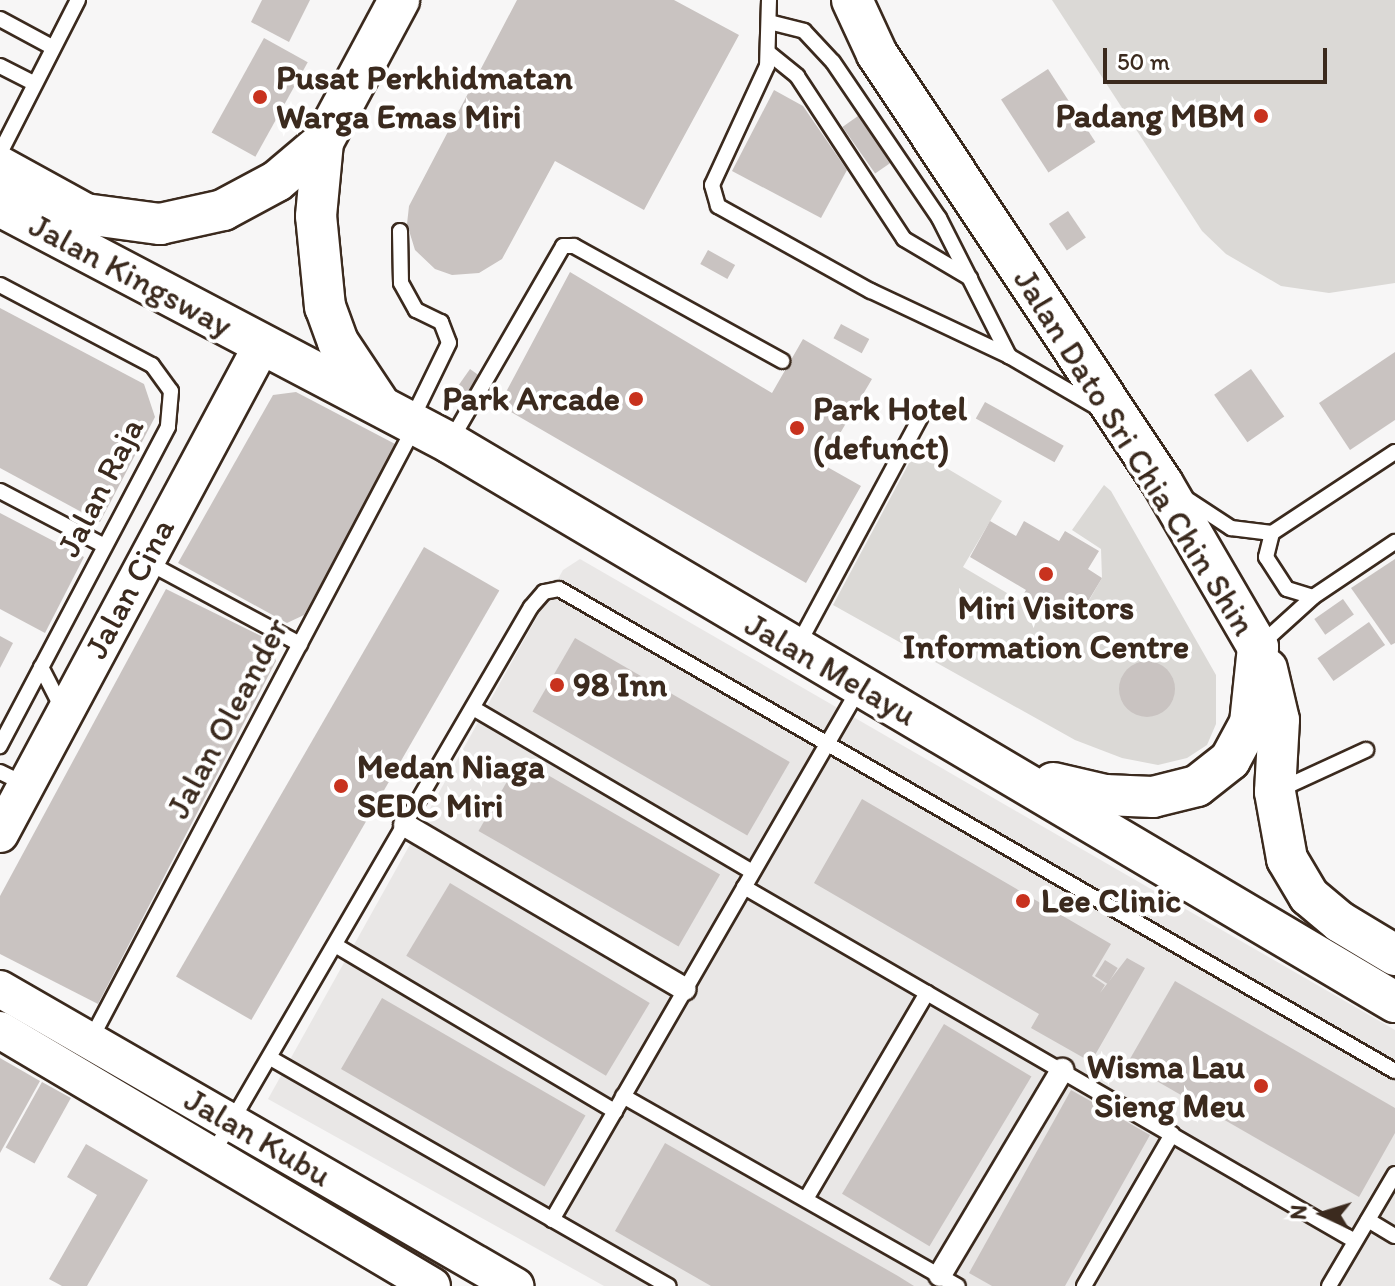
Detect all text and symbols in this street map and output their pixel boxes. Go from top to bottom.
scale bar [1107,32,1331,82]
text: 50 m [1117,47,1170,76]
place label: Pusat Perkhidmatan Warga Emas Miri [276,57,572,136]
marker: Pusat Perkhidmatan Warga Emas Miri [251,88,269,106]
place label: Padang MBM [1056,96,1245,136]
marker: Padang MBM [1252,107,1270,125]
street label: Jalan Kingsway [23,204,239,346]
street label: Jalan Dato Sri Chia Chin Shin [1005,261,1265,643]
place label: Park Arcade [442,379,620,419]
place label: Park Hotel (defunct) [813,388,967,468]
marker: Park Arcade [627,390,645,408]
street label: Jalan Raja [48,411,152,563]
marker: Park Hotel (defunct) [788,419,806,437]
street label: Jalan Cina [75,511,183,665]
marker: Miri Visitors Information Centre [1037,565,1055,583]
place label: Miri Visitors Information Centre [903,587,1189,666]
street label: Jalan Melayu [739,604,923,734]
street label: Jalan Oleander [157,612,297,824]
place label: 98 Inn [573,665,667,705]
marker: 98 Inn [548,676,566,694]
place label: Medan Niaga SEDC Miri [357,746,545,826]
marker: Medan Niaga SEDC Miri [332,777,350,795]
place label: Lee Clinic [1041,881,1181,921]
marker: Lee Clinic [1012,890,1034,912]
place label: Wisma Lau Sieng Meu [1087,1046,1245,1126]
marker: Wisma Lau Sieng Meu [1252,1077,1270,1095]
street label: Jalan Kubu [178,1079,338,1195]
north arrow [1283,1174,1363,1254]
text: N [1285,1204,1313,1221]

